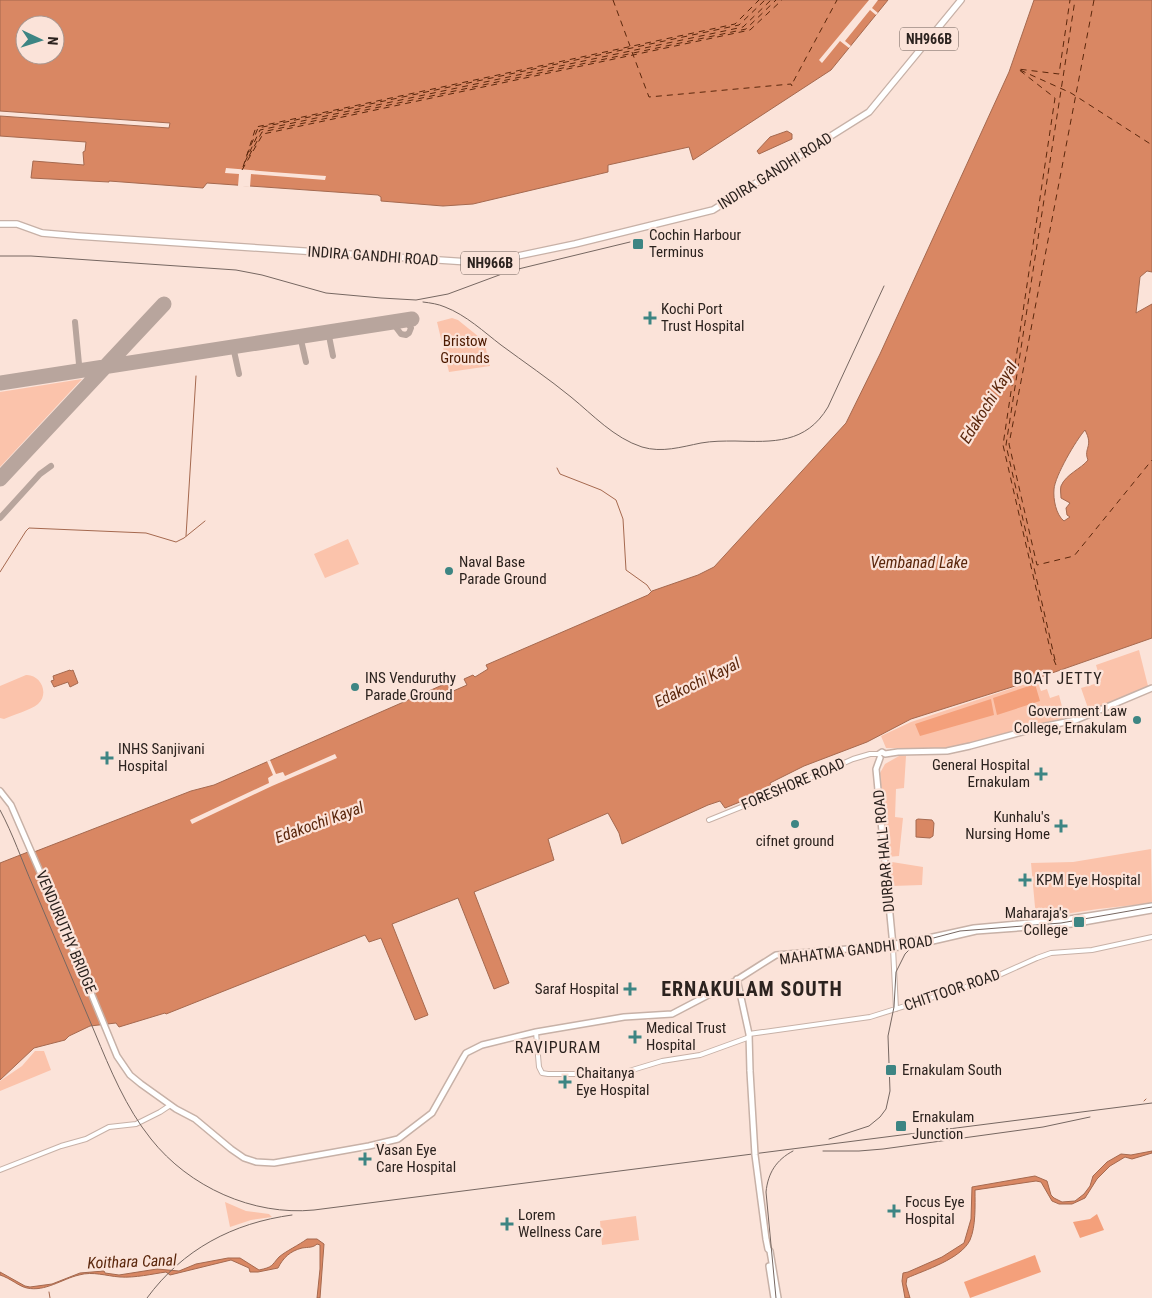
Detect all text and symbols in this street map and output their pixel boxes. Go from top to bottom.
north arrow [15,15,65,65]
road number: NH966B [900,28,958,50]
text: N [45,36,61,46]
street label: INDIRA GANDHI ROAD [715,129,835,213]
place label: Cochin Harbour Terminus [649,226,742,261]
marker: Cochin Harbour Terminus [631,237,645,251]
street label: INDIRA GANDHI ROAD [307,242,439,270]
road number: NH966B [461,252,519,274]
place label: Kochi Port Trust Hospital [661,300,744,335]
marker: Kochi Port Trust Hospital [643,311,657,325]
park label: Bristow Grounds [440,332,490,367]
water label: Edakochi Kayal [956,358,1021,447]
place label: Naval Base Parade Ground [459,553,547,588]
water label: Vembanad Lake [870,553,968,572]
marker: Naval Base Parade Ground [443,565,455,577]
water label: Edakochi Kayal [651,653,743,711]
place label: INS Venduruthy Parade Ground [365,669,456,704]
district label: BOAT JETTY [1013,669,1103,688]
marker: INS Venduruthy Parade Ground [349,681,361,693]
place label: Government Law College, Ernakulam [1014,702,1127,737]
marker: Government Law College, Ernakulam [1131,714,1143,726]
place label: INHS Sanjivani Hospital [118,740,205,775]
marker: INHS Sanjivani Hospital [100,751,114,765]
street label: FORESHORE ROAD [739,754,847,814]
place label: General Hospital Ernakulam [932,756,1030,791]
marker: General Hospital Ernakulam [1034,767,1048,781]
street label: DURBAR HALL ROAD [870,789,898,913]
water label: Edakochi Kayal [272,798,366,847]
place label: Kunhalu's Nursing Home [965,808,1050,843]
marker: cifnet ground [789,818,801,830]
marker: Kunhalu's Nursing Home [1054,819,1068,833]
place label: cifnet ground [756,832,834,850]
street label: VENDURUTHY BRIDGE [32,868,100,996]
place label: KPM Eye Hospital [1036,871,1141,889]
marker: KPM Eye Hospital [1018,873,1032,887]
place label: Maharaja's College [1005,904,1068,939]
marker: Maharaja's College [1072,915,1086,929]
street label: MAHATMA GANDHI ROAD [778,932,934,968]
street label: CHITTOOR ROAD [902,965,1002,1015]
district label: ERNAKULAM SOUTH [661,977,843,1001]
place label: Saraf Hospital [535,980,619,998]
marker: Saraf Hospital [623,982,637,996]
place label: Medical Trust Hospital [646,1019,726,1054]
marker: Medical Trust Hospital [628,1030,642,1044]
district label: RAVIPURAM [515,1038,601,1057]
place label: Ernakulam South [902,1061,1002,1079]
marker: Ernakulam South [884,1063,898,1077]
place label: Chaitanya Eye Hospital [576,1064,649,1099]
marker: Chaitanya Eye Hospital [558,1075,572,1089]
place label: Ernakulam Junction [912,1108,974,1143]
marker: Ernakulam Junction [894,1119,908,1133]
place label: Vasan Eye Care Hospital [376,1141,456,1176]
marker: Vasan Eye Care Hospital [358,1152,372,1166]
place label: Focus Eye Hospital [905,1193,965,1228]
marker: Focus Eye Hospital [887,1204,901,1218]
place label: Lorem Wellness Care [518,1206,602,1241]
marker: Lorem Wellness Care [500,1217,514,1231]
water label: Koithara Canal [87,1250,177,1273]

